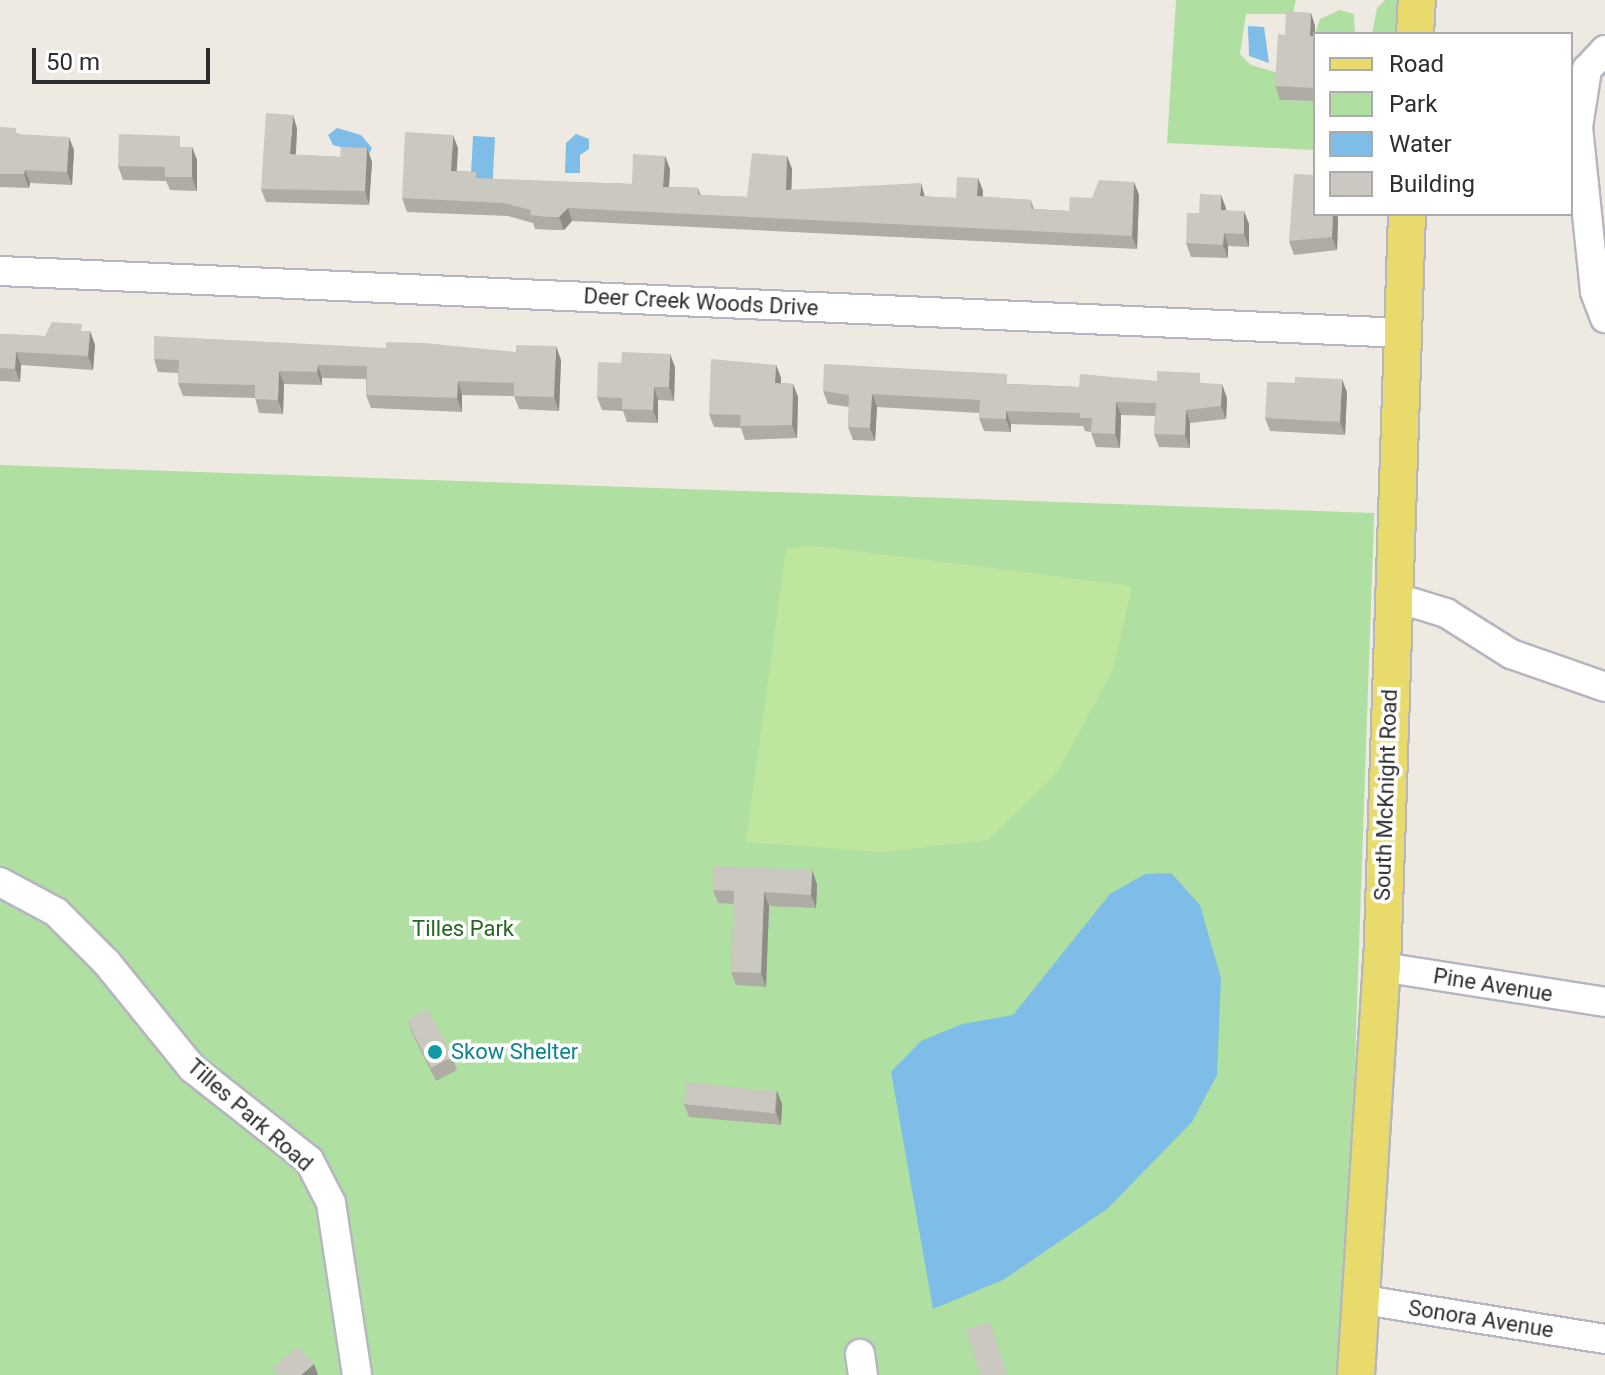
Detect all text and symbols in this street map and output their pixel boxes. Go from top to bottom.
scale bar [36,32,214,82]
legend [1313,32,1573,216]
text: 50 m [46,48,100,76]
text: Road [1389,50,1444,78]
text: Park [1389,90,1437,118]
text: Water [1389,130,1452,158]
text: Building [1389,170,1475,198]
street label: Deer Creek Woods Drive [583,283,819,321]
street label: South McKnight Road [1369,689,1403,901]
park label: Tilles Park [412,916,514,942]
street label: Pine Avenue [1431,963,1555,1007]
place label: Skow Shelter [451,1039,578,1065]
marker: Skow Shelter [426,1043,444,1061]
street label: Tilles Park Road [182,1053,318,1177]
street label: Sonora Avenue [1406,1294,1556,1344]

